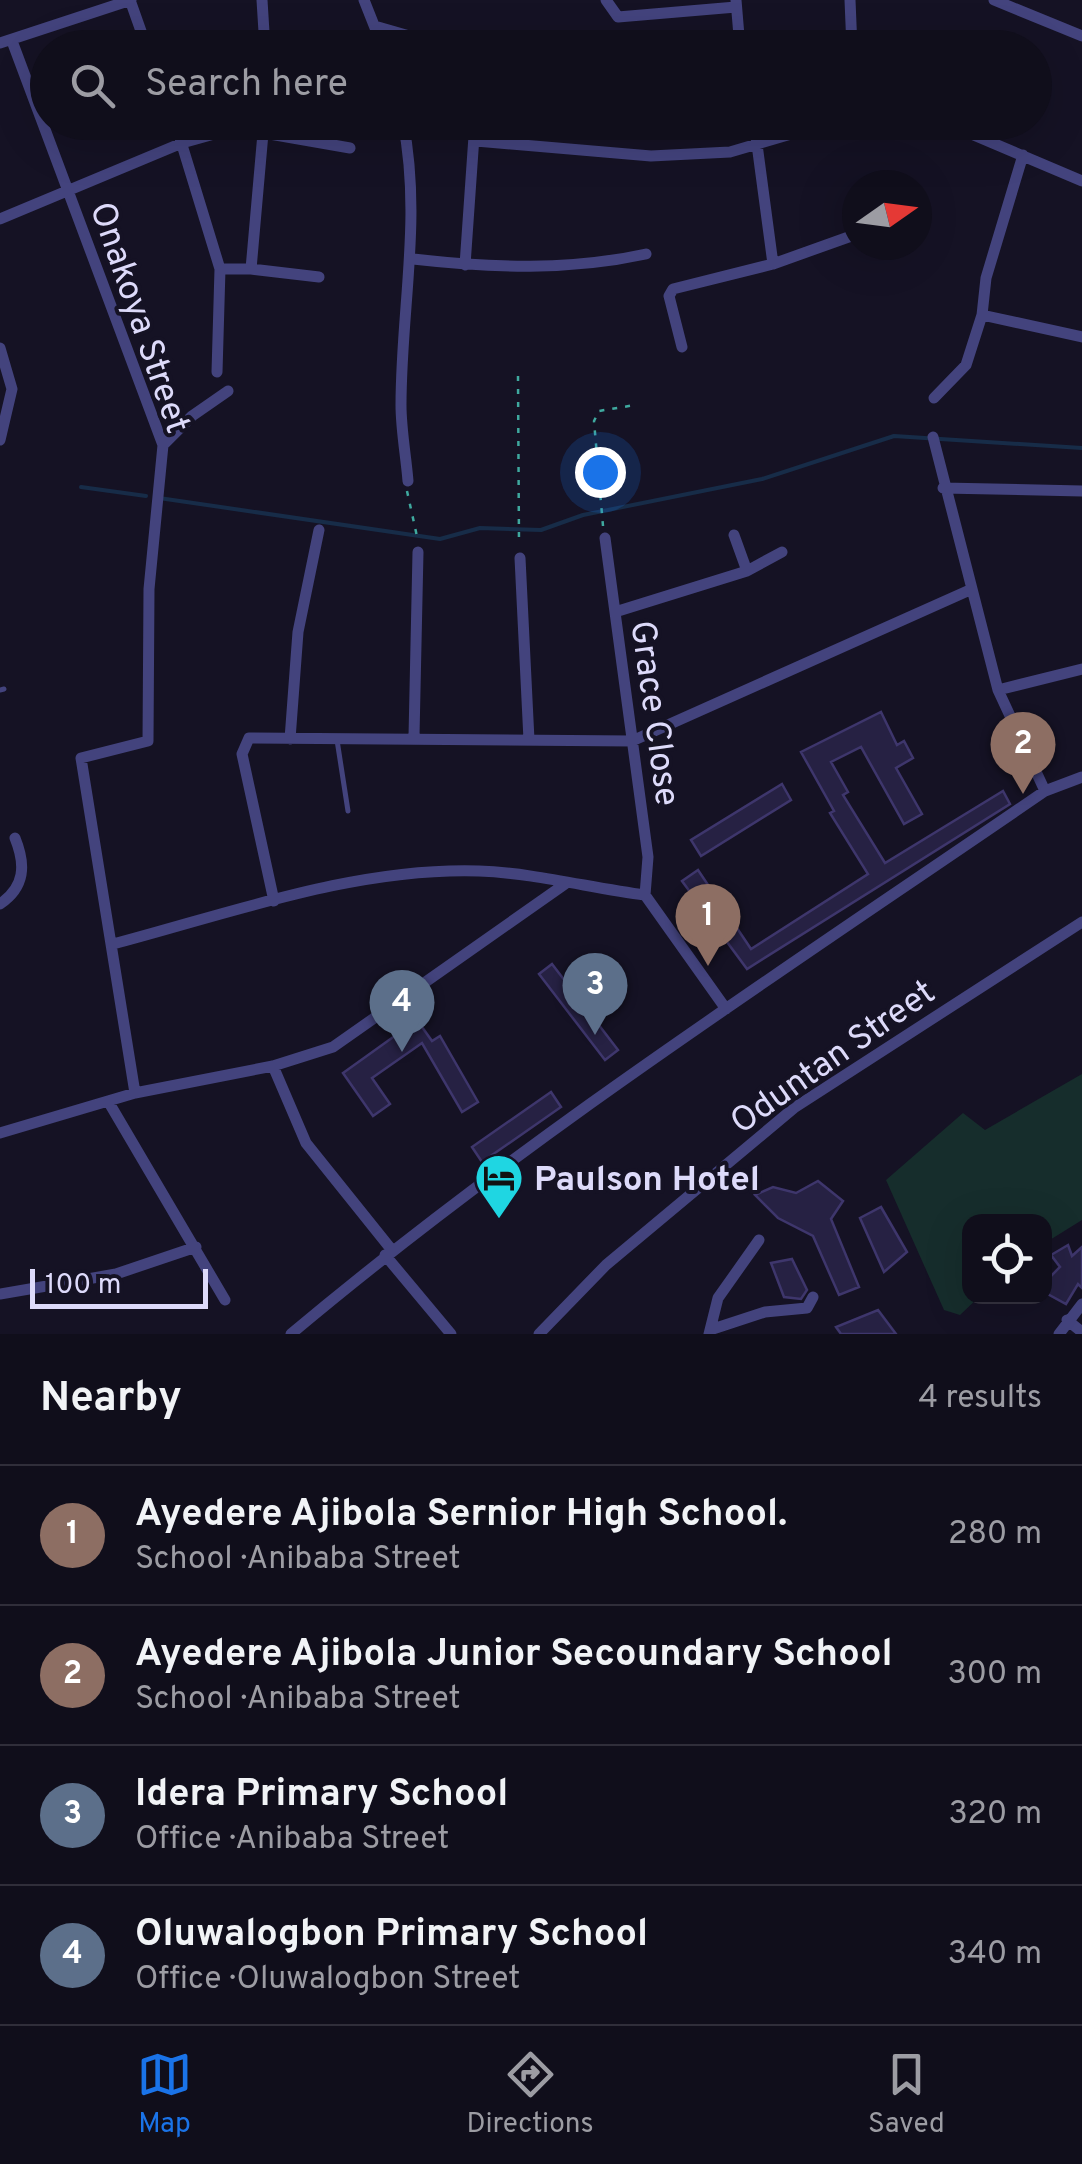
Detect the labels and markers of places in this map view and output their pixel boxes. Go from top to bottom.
pin: 2 [990,712,1056,794]
pin: 1 [676,884,740,966]
pin: 3 [562,952,628,1035]
pin: 4 [370,970,434,1052]
hotel icon: Paulson Hotel [473,1152,525,1220]
place label: Paulson Hotel [534,1159,760,1203]

